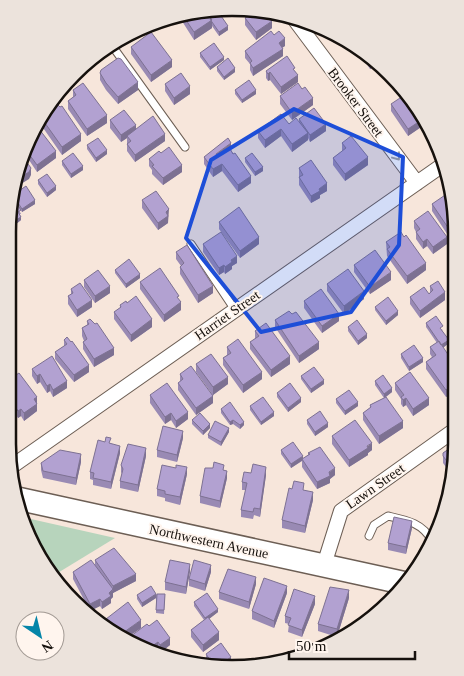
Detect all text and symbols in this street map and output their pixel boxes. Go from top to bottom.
street label: Brooker Street [325,65,386,140]
one-way arrow [392,151,400,160]
street label: Harriet Street [192,287,263,343]
street label: Lawn Street [343,461,408,512]
street label: Northwestern Avenue [148,522,270,561]
north arrow [15,611,65,661]
scale bar [289,628,415,660]
text: N [39,637,56,655]
text: 50 m [296,638,327,654]

